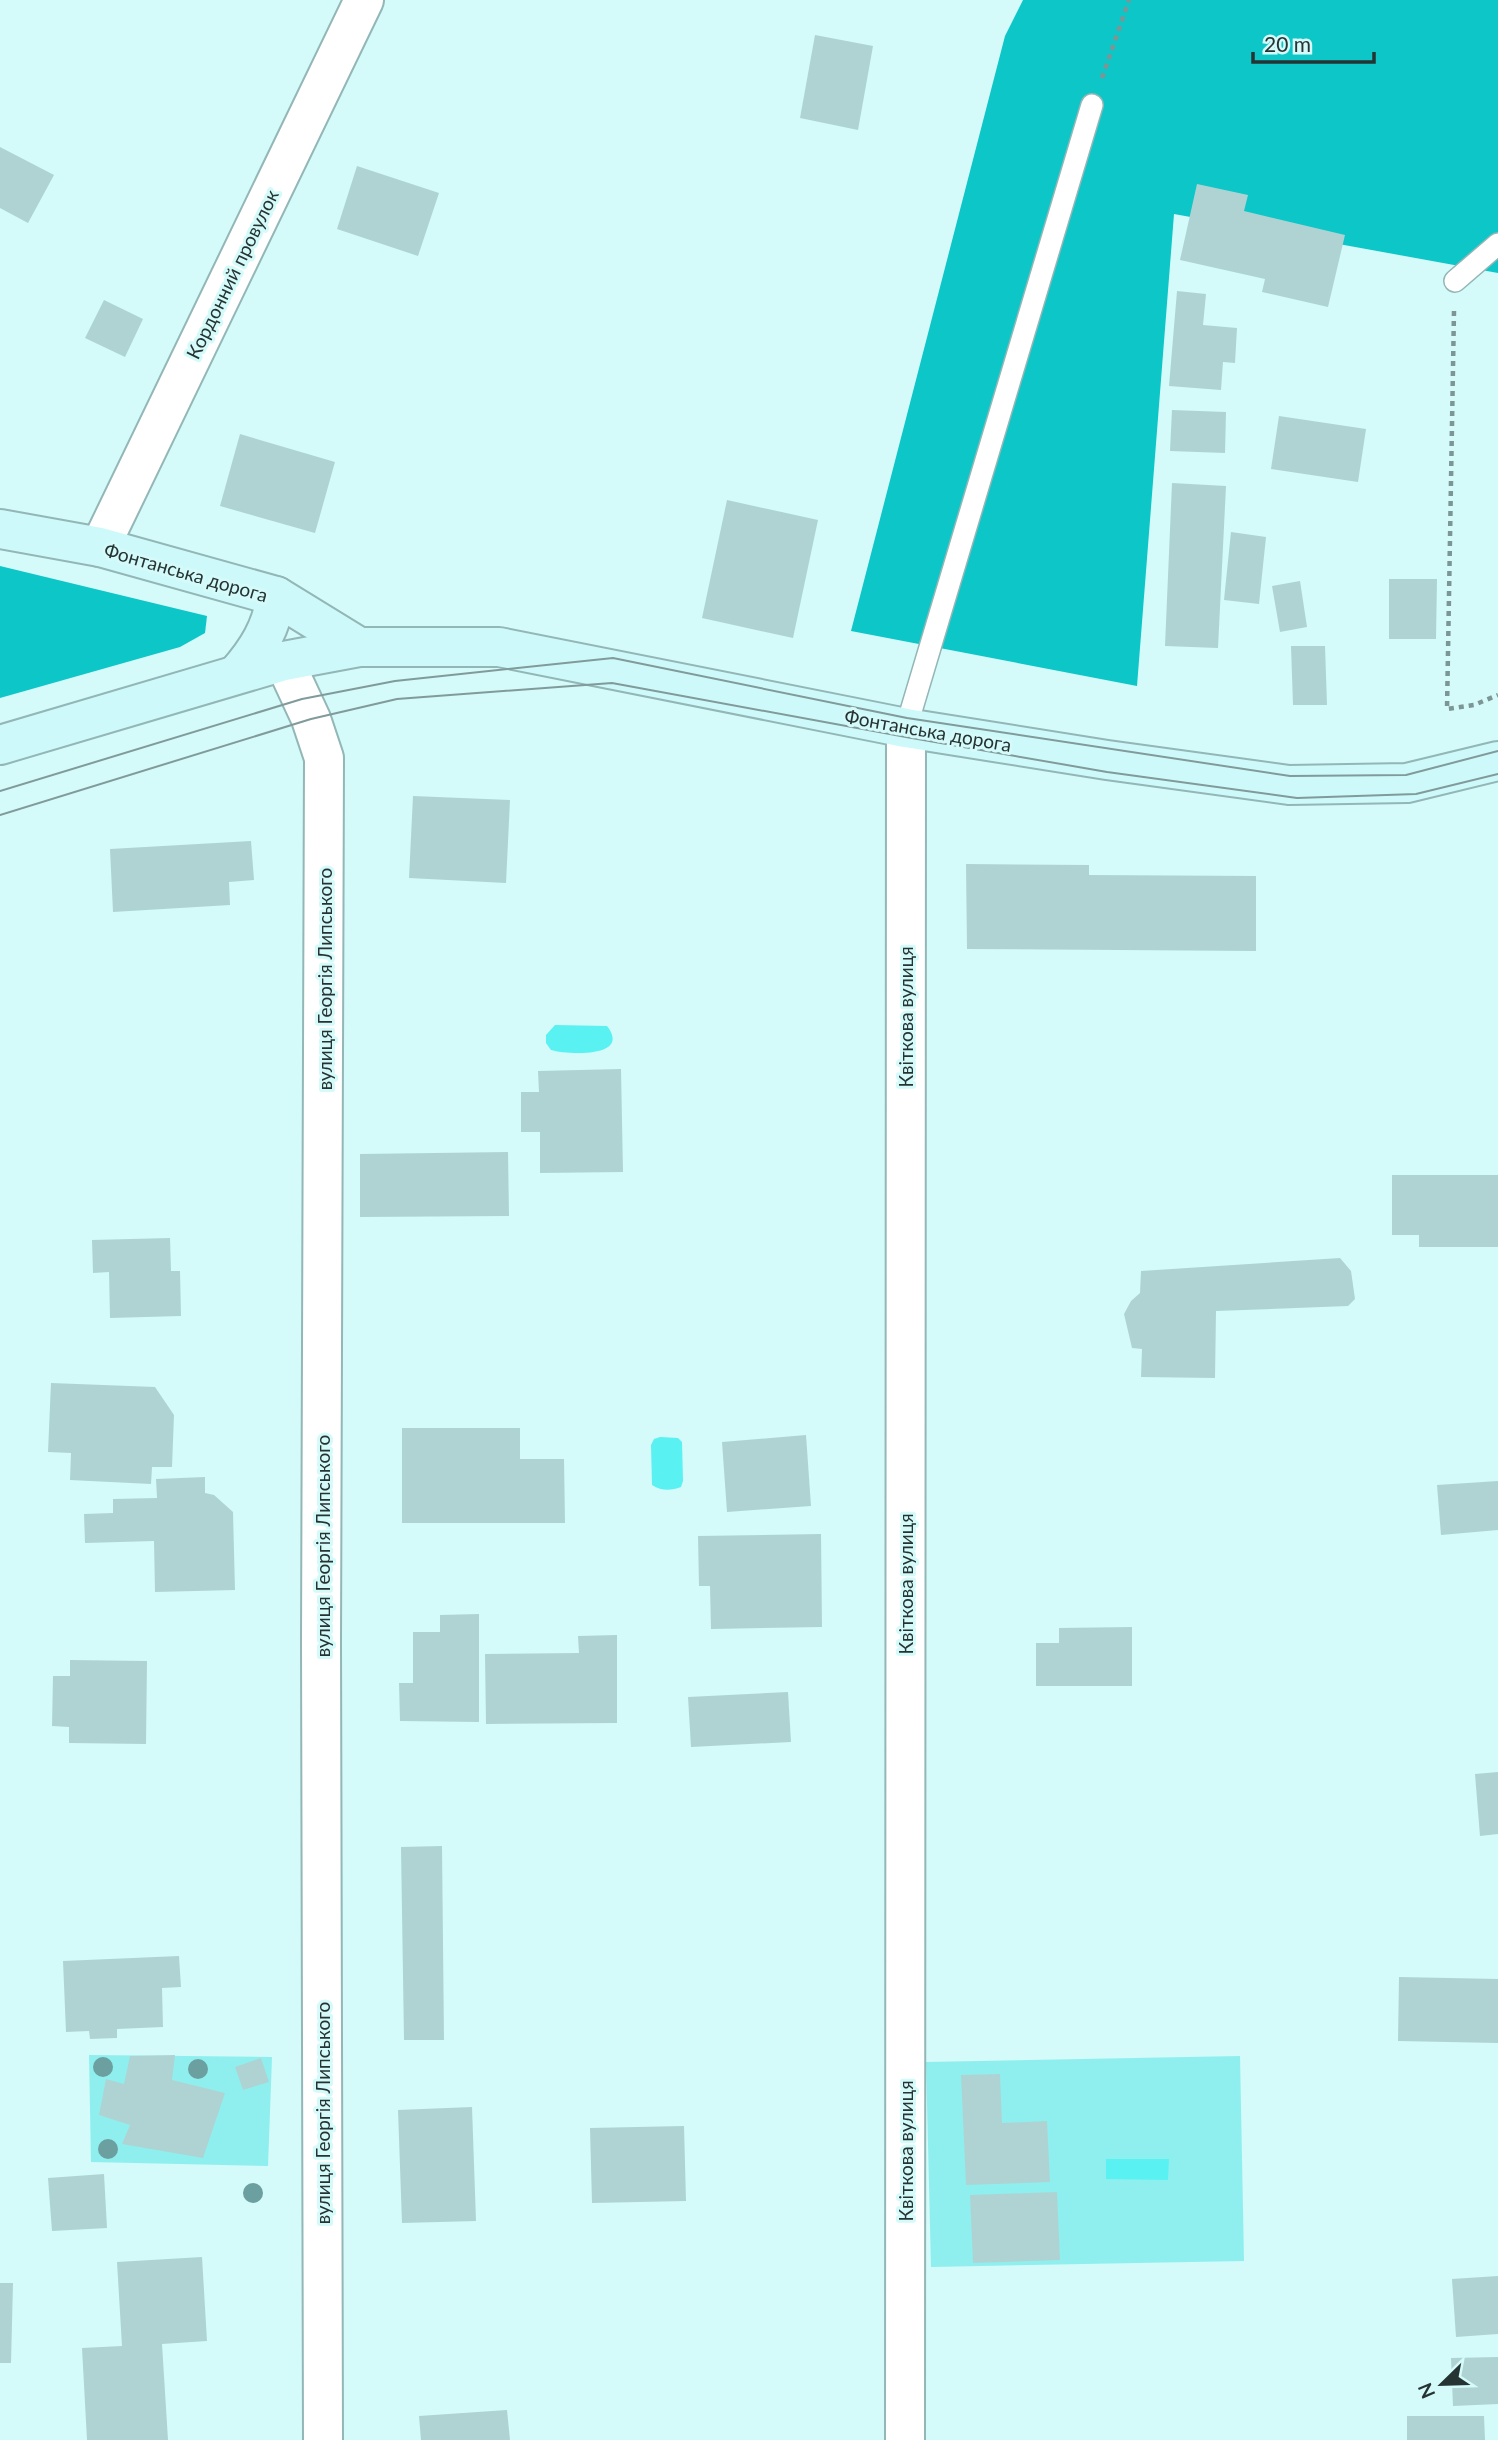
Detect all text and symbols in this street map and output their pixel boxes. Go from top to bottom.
scale bar [1253,21,1374,65]
text: 20 m [1264,31,1311,56]
street label: Кордонний провулок [181,185,283,362]
street label: Фонтанська дорога [102,538,270,606]
street label: Фонтанська дорога [843,704,1013,756]
street label: вулиця Георгія Липського [313,868,336,1090]
street label: Квіткова вулиця [894,946,917,1088]
street label: вулиця Георгія Липського [311,1435,334,1657]
street label: Квіткова вулиця [894,1513,917,1655]
street label: вулиця Георгія Липського [311,2002,334,2224]
street label: Квіткова вулиця [894,2080,917,2222]
north arrow [1407,2349,1477,2419]
text: N [1412,2380,1439,2402]

